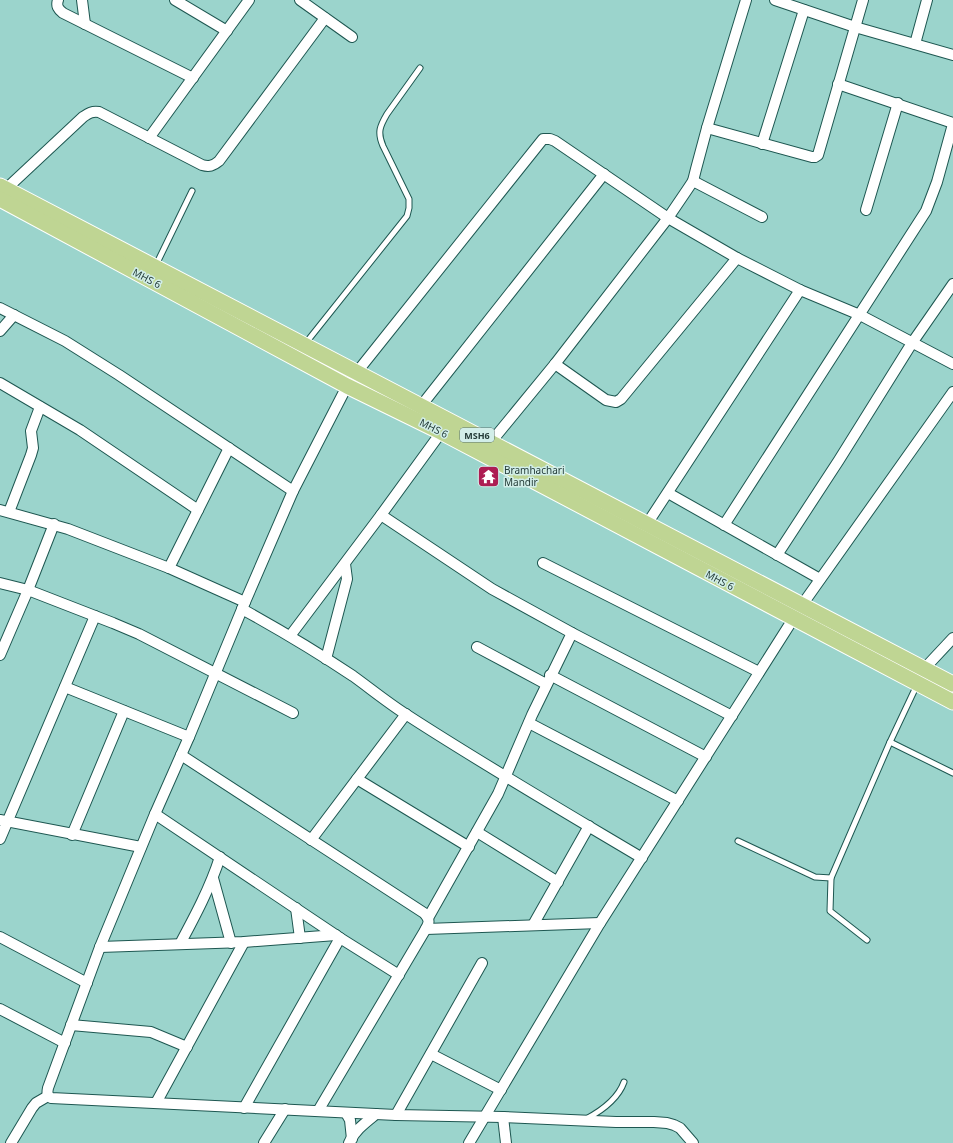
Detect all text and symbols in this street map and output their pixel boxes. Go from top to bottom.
street label: MHS 6 [130,265,164,291]
street label: MHS 6 [417,415,451,441]
road number: MSH6 [460,428,494,442]
temple icon: Bramhachari Mandir [475,463,501,489]
place label: Bramhachari Mandir [504,463,564,489]
street label: MHS 6 [703,567,737,593]

